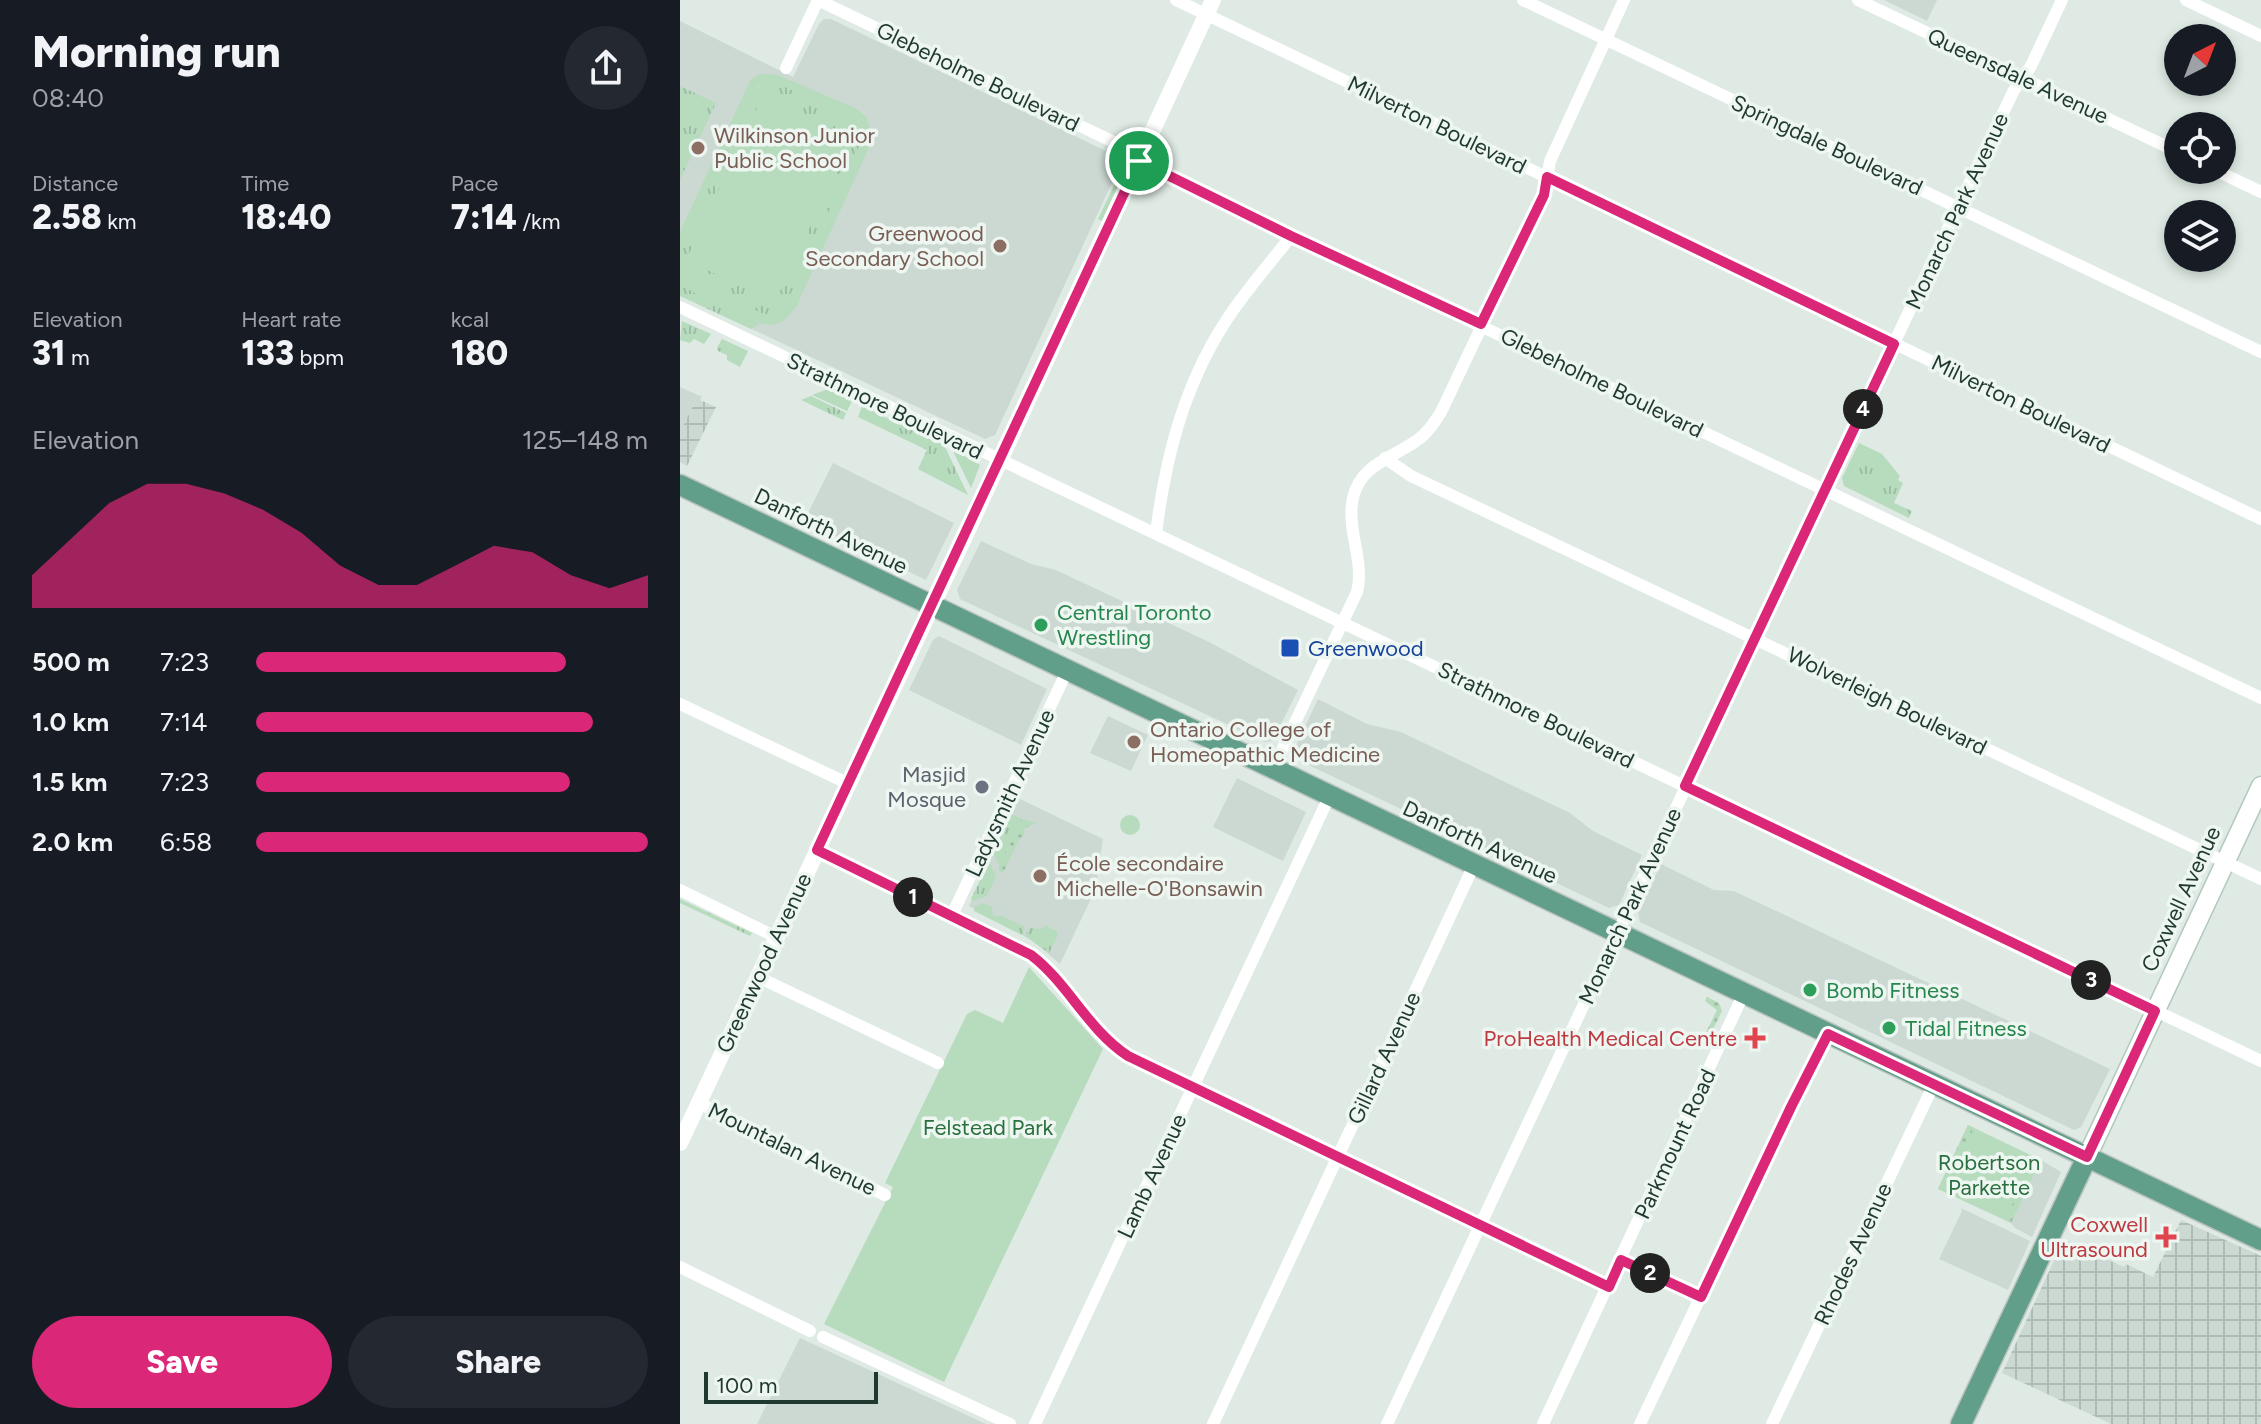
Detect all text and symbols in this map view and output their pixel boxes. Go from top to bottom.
street label: Glebeholme Boulevard [872,16,1084,138]
street label: Queensdale Avenue [1923,22,2113,130]
north arrow [2164,24,2236,96]
map controls [2164,24,2236,272]
text: Morning run [32,25,281,78]
button: share [564,26,648,110]
street label: Milverton Boulevard [1343,70,1531,180]
text: 08:40 [32,82,104,114]
street label: Springdale Boulevard [1727,89,1927,201]
street label: Monarch Park Avenue [1900,109,2014,313]
button: locate [2164,112,2236,184]
place label: Wilkinson Junior Public School [714,122,876,174]
pin [1105,127,1173,195]
marker: Wilkinson Junior Public School [689,139,707,157]
icon: arrive [1117,139,1161,183]
text: Distance [32,170,118,197]
text: Time [241,170,289,197]
text: Pace [451,170,498,197]
text: 2.58 [32,197,102,238]
text: 18:40 [241,197,332,238]
text: 7:14 [451,197,517,238]
button: layers [2164,200,2236,272]
text: km [102,208,137,235]
text: /km [517,208,560,235]
place label: Greenwood Secondary School [805,220,984,272]
marker: Greenwood Secondary School [991,237,1009,255]
text: Elevation [32,306,122,333]
text: Heart rate [241,306,341,333]
text: kcal [451,306,489,333]
street label: Glebeholme Boulevard [1496,322,1708,444]
text: 31 [32,333,66,374]
text: 133 [241,333,294,374]
text: 180 [451,333,508,374]
text: m [66,344,90,371]
text: bpm [294,344,344,371]
street label: Strathmore Boulevard [782,347,988,465]
street label: Milverton Boulevard [1927,349,2115,459]
pin: 4 [1843,389,1883,429]
text: 4 [1856,395,1870,422]
text: Elevation [32,424,139,456]
text: 125–148 m [522,424,648,456]
street label: Danforth Avenue [750,482,912,580]
place label: Central Toronto Wrestling [1057,599,1211,651]
marker: Central Toronto Wrestling [1032,616,1050,634]
place label: Greenwood [1308,635,1424,662]
marker: Greenwood [1279,637,1301,659]
street label: Wolverleigh Boulevard [1783,641,1991,761]
text: 500 m [32,646,110,678]
text: 7:23 [160,646,209,678]
street label: Strathmore Boulevard [1433,656,1639,774]
street label: Ladysmith Avenue [959,705,1061,881]
text: 1.0 km [32,706,109,738]
text: 7:14 [160,706,207,738]
place label: Ontario College of Homeopathic Medicine [1150,716,1380,768]
marker: Ontario College of Homeopathic Medicine [1125,733,1143,751]
place label: Masjid Mosque [887,761,966,813]
text: 1.5 km [32,766,107,798]
text: 7:23 [160,766,209,798]
marker: Masjid Mosque [973,778,991,796]
street label: Danforth Avenue [1398,794,1562,890]
street label: Monarch Park Avenue [1573,804,1687,1008]
street label: Coxwell Avenue [2135,822,2227,976]
text: 2.0 km [32,826,113,858]
text: 6:58 [160,826,212,858]
place label: École secondaire Michelle-O'Bonsawin [1056,850,1263,902]
marker: École secondaire Michelle-O'Bonsawin [1031,867,1049,885]
street label: Greenwood Avenue [710,869,818,1057]
pin: 1 [893,877,933,917]
text: 1 [908,883,918,910]
pin: 3 [2071,960,2111,1000]
text: 3 [2085,966,2097,993]
place label: Bomb Fitness [1826,977,1959,1004]
marker: Bomb Fitness [1801,981,1819,999]
street label: Gillard Avenue [1342,988,1426,1128]
place label: Tidal Fitness [1905,1015,2027,1042]
marker: Tidal Fitness [1880,1019,1898,1037]
place label: ProHealth Medical Centre [1484,1025,1737,1052]
marker: ProHealth Medical Centre [1744,1027,1766,1049]
street label: Parkmount Road [1628,1065,1722,1223]
street label: Mountalan Avenue [704,1097,880,1201]
street label: Lamb Avenue [1111,1110,1193,1242]
park label: Felstead Park [923,1114,1054,1141]
park label: Robertson Parkette [1938,1149,2040,1201]
street label: Rhodes Avenue [1808,1179,1898,1329]
place label: Coxwell Ultrasound [2040,1211,2148,1263]
marker: Coxwell Ultrasound [2155,1226,2177,1248]
pin: 2 [1630,1253,1670,1293]
text: 2 [1644,1259,1656,1286]
button: Save [32,1316,332,1408]
button: Share [348,1316,648,1408]
scale bar [704,1368,878,1404]
text: 100 m [716,1372,777,1399]

